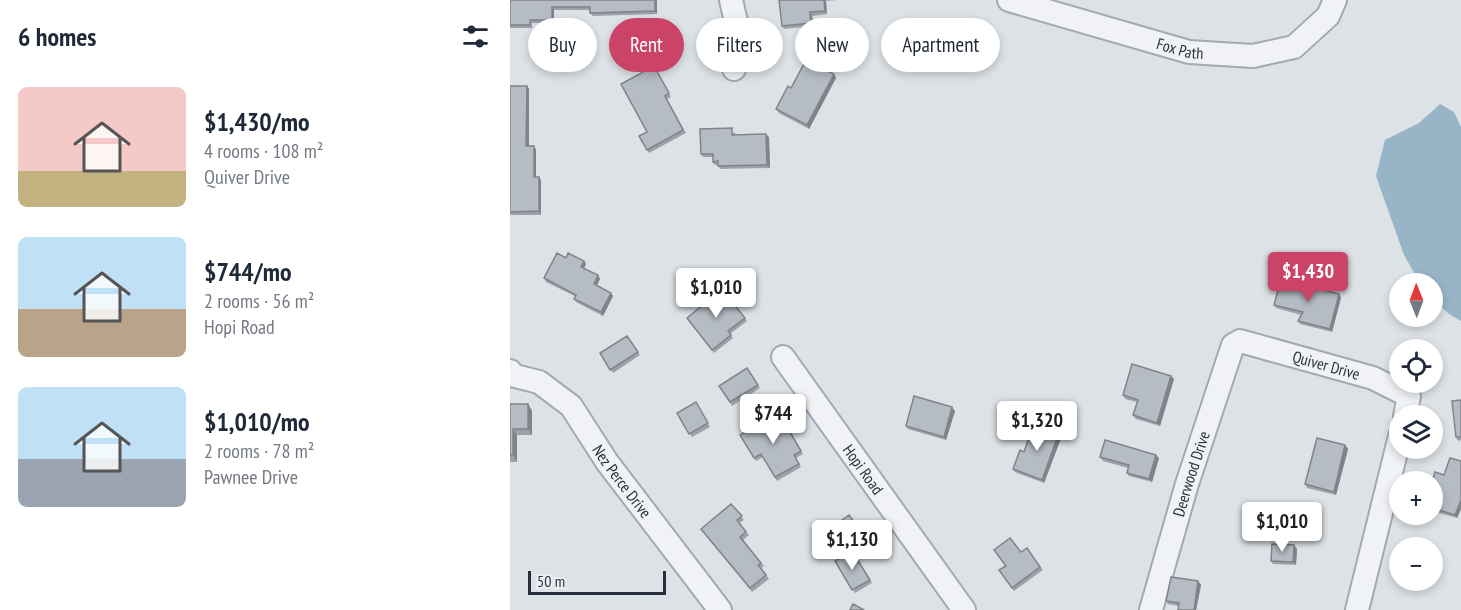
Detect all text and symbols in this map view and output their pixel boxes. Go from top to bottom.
chip: Buy [528,18,597,72]
chip: Rent [609,18,684,72]
chip: Filters [696,18,783,72]
chip: New [795,18,869,72]
chip: Apartment [881,18,1000,72]
text: 6 homes [18,20,96,53]
icon: filters [459,20,492,53]
street label: Fox Path [1154,33,1204,63]
text: $1,430/mo [204,105,310,138]
icon: home [66,111,138,183]
text: 4 rooms · 108 m² [204,138,323,164]
text: Quiver Drive [204,164,290,190]
pin: $1,430 [1259,252,1357,303]
text: $744/mo [204,255,292,288]
text: $1,430 [1282,258,1334,284]
icon: home [66,261,138,333]
pin: $1,010 [667,268,765,319]
north arrow [1389,273,1443,327]
map controls [1389,273,1443,591]
text: $1,010 [690,274,742,300]
text: 2 rooms · 56 m² [204,288,314,314]
text: Hopi Road [204,314,275,340]
button: locate [1389,339,1443,393]
street label: Quiver Drive [1290,346,1362,384]
pin: $744 [737,394,809,445]
text: $744 [754,400,792,426]
pin: $1,320 [988,401,1086,452]
text: $1,010/mo [204,405,310,438]
button: layers [1389,405,1443,459]
text: $1,320 [1011,407,1063,433]
icon: home [66,411,138,483]
street label: Deerwood Drive [1168,428,1214,519]
text: 2 rooms · 78 m² [204,438,314,464]
street label: Hopi Road [839,440,888,498]
street label: Nez Perce Drive [588,441,656,522]
text: Pawnee Drive [204,464,298,490]
button: + [1389,471,1443,525]
pin: $1,010 [1233,502,1331,553]
text: $1,010 [1256,508,1308,534]
pin: $1,130 [803,520,901,571]
text: $1,130 [826,526,878,552]
button: − [1389,537,1443,591]
scale bar [528,568,666,596]
text: 50 m [537,571,565,591]

